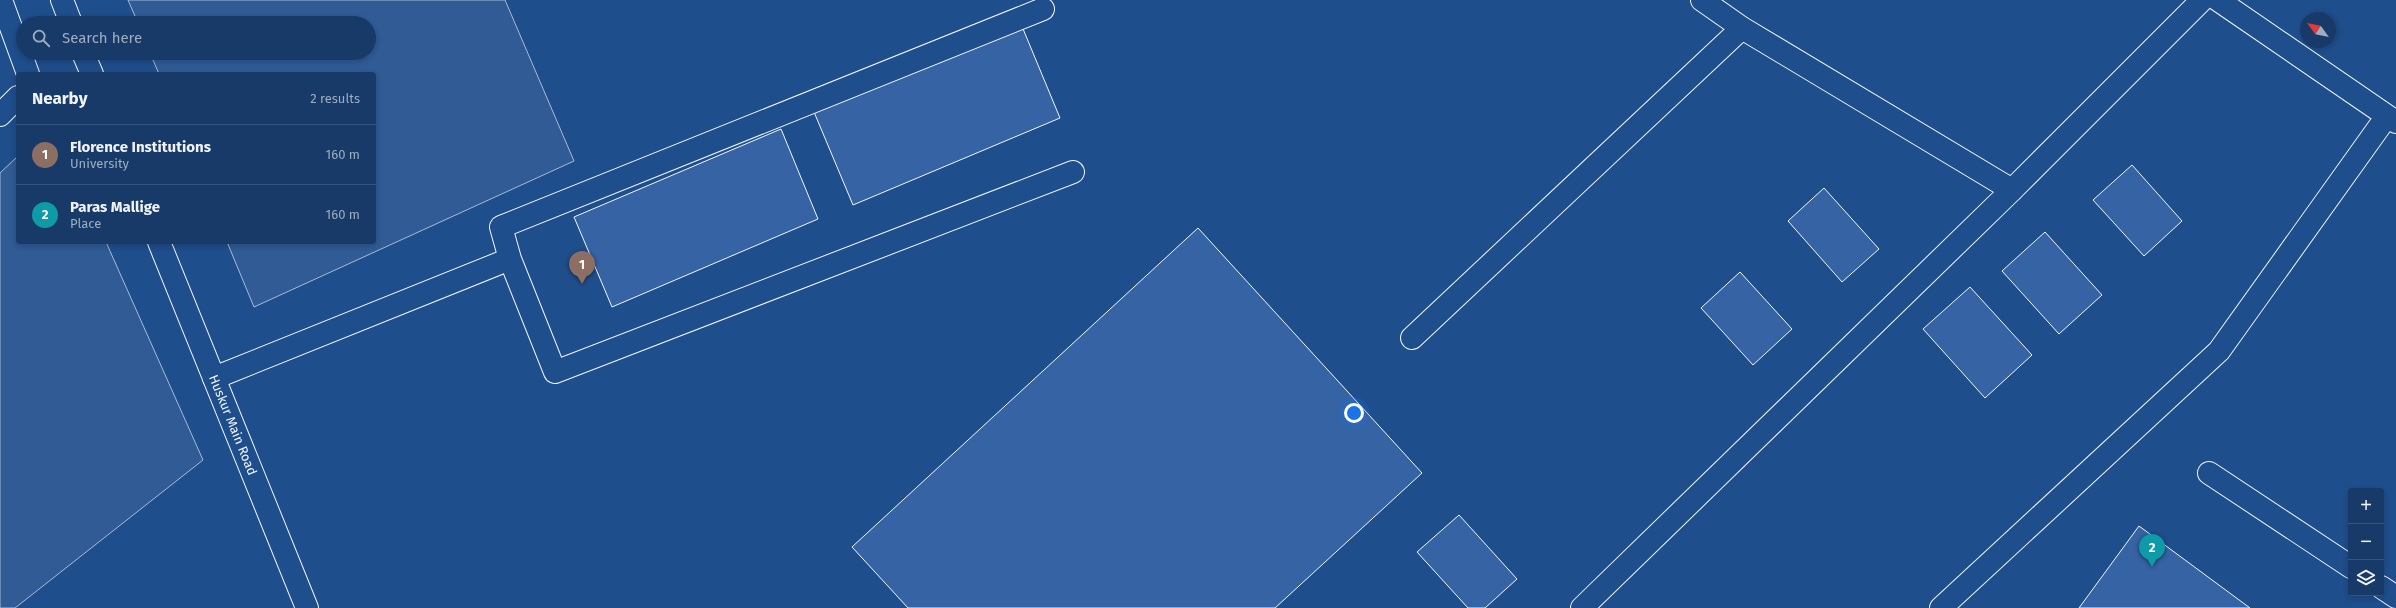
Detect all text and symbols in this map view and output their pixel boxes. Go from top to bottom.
north arrow [2300,12,2336,48]
search box [16,16,376,60]
icon: search [30,27,52,49]
text: Search here [62,29,142,47]
text: Nearby [32,88,87,109]
text: 2 results [310,91,360,106]
text: Florence Institutions [70,138,211,156]
text: 1 [42,147,48,162]
text: 160 m [326,147,360,162]
text: University [70,156,129,171]
text: Paras Mallige [70,198,160,216]
text: 2 [42,207,48,222]
text: 160 m [326,207,360,222]
text: Place [70,216,101,231]
pin: 1 [569,251,595,284]
street label: Huskur Main Road [206,373,260,477]
your location [1344,403,1364,423]
map controls [2348,488,2384,596]
button: + [2348,488,2384,524]
button: − [2348,524,2384,560]
pin: 2 [2139,534,2165,567]
button: layers [2348,560,2384,596]

